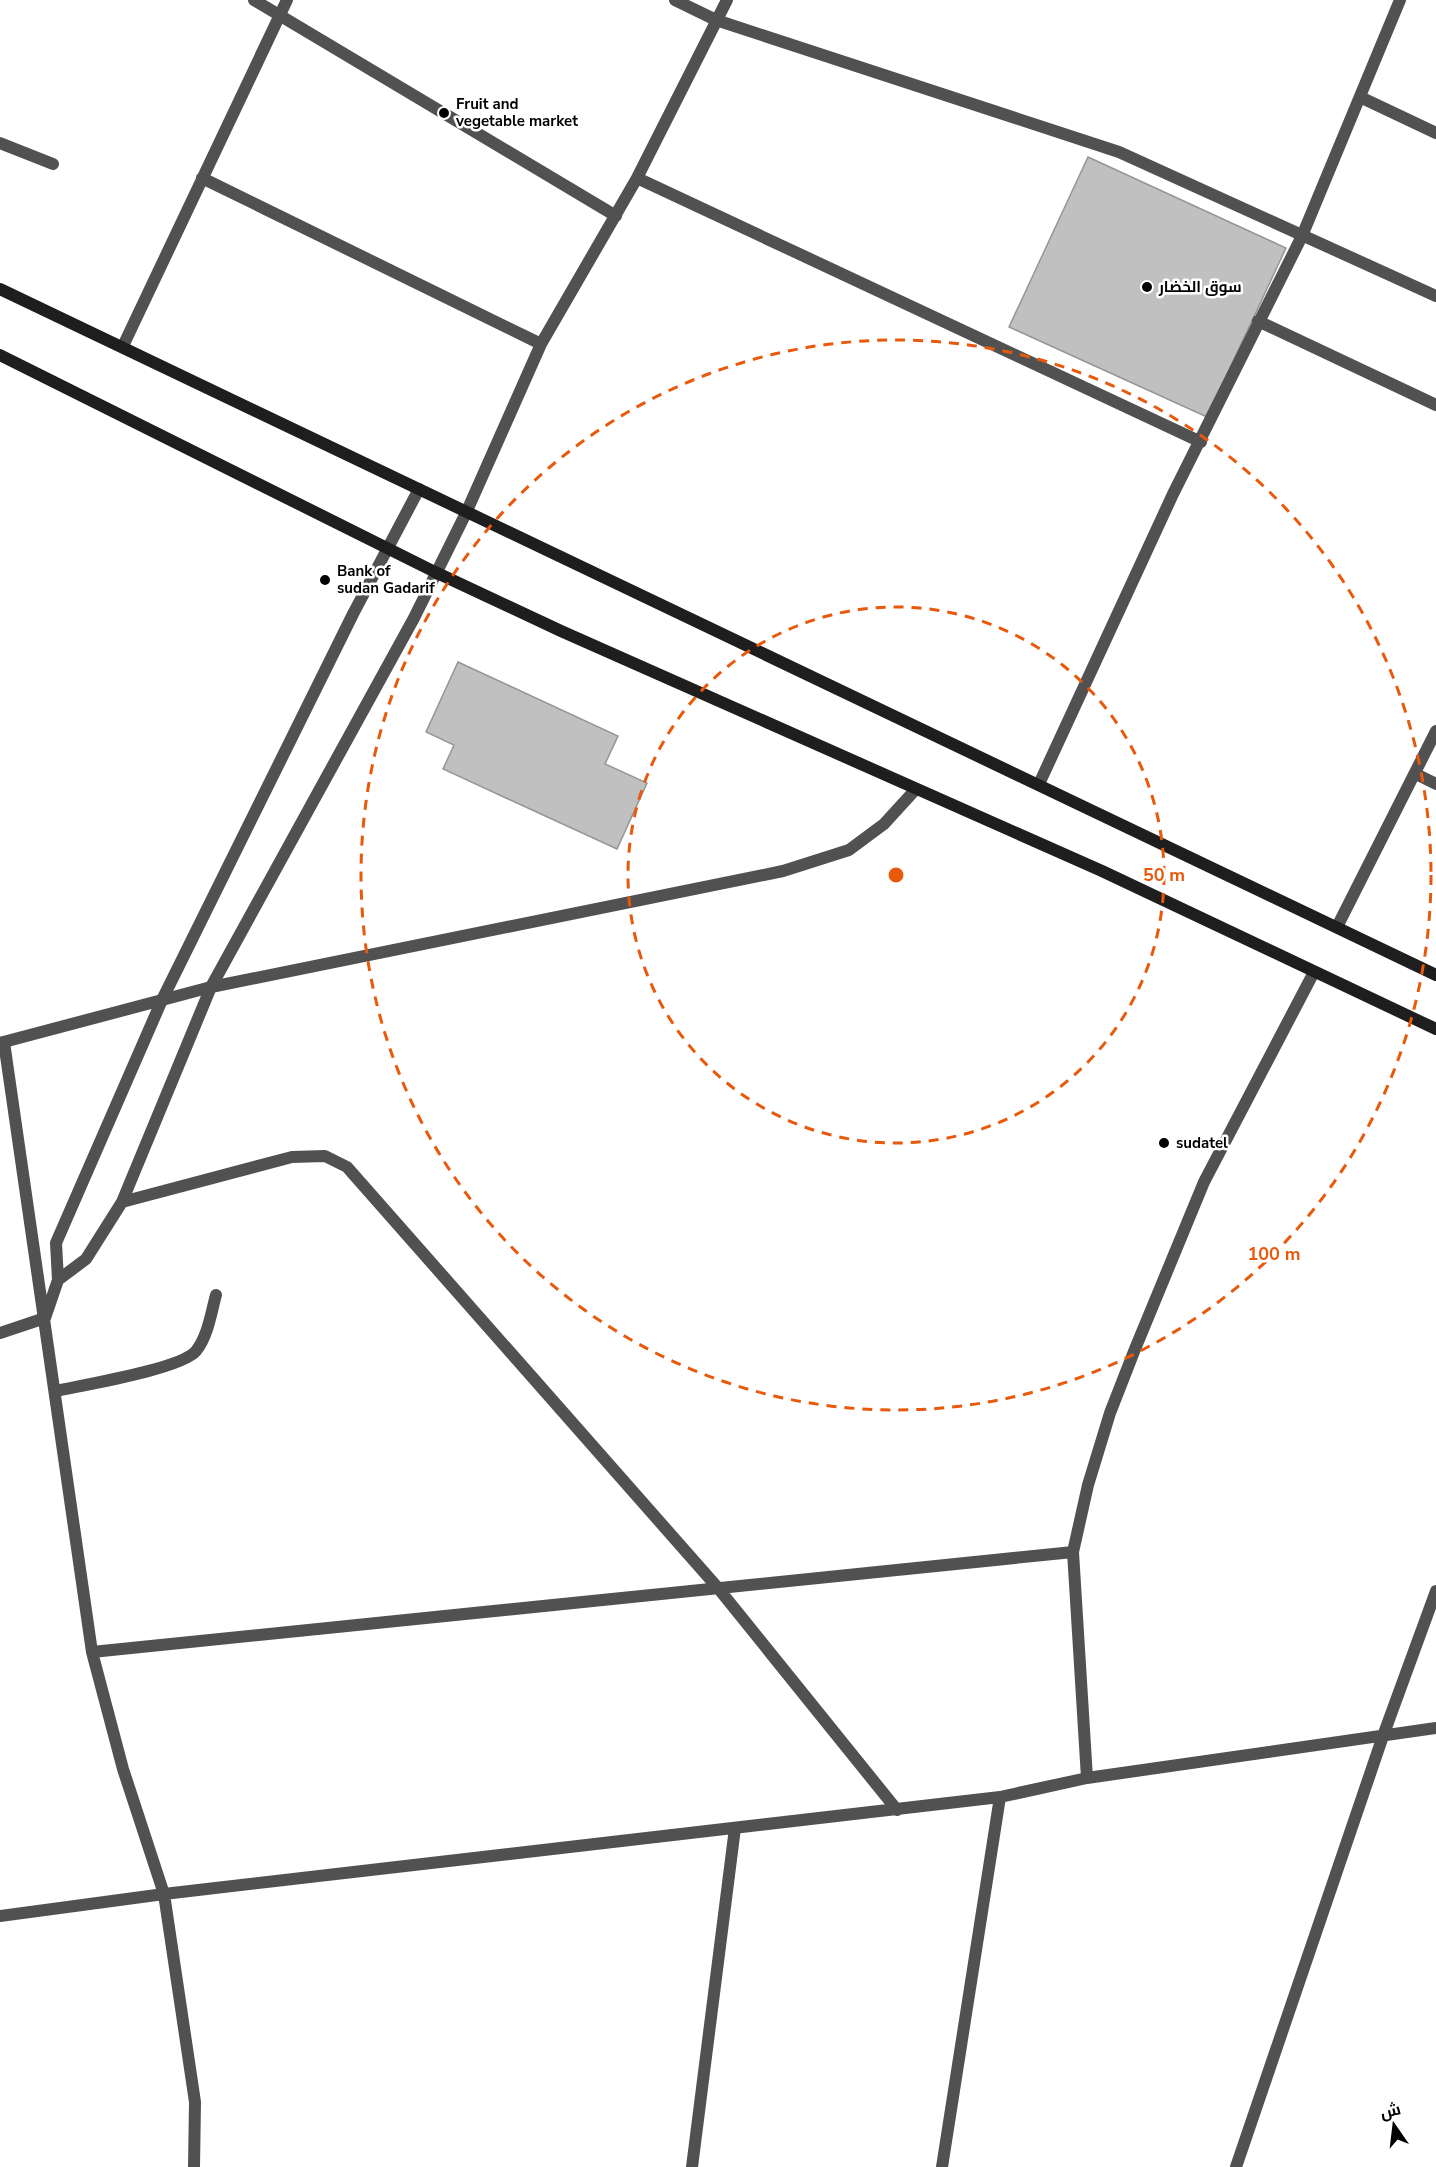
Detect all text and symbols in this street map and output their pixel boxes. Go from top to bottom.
place label: Fruit and vegetable market [455,94,578,131]
marker: Fruit and vegetable market [437,106,451,120]
place label: سوق الخضار [1158,277,1242,297]
marker: سوق الخضار [1140,280,1154,294]
place label: Bank of sudan Gadarif [337,561,435,598]
marker: Bank of sudan Gadarif [318,573,332,587]
text: 50 m [1143,863,1185,887]
centre of rings [886,865,906,885]
place label: sudatel [1176,1133,1228,1153]
marker: sudatel [1157,1136,1171,1150]
text: 100 m [1247,1242,1301,1266]
north arrow [1364,2095,1424,2155]
text: ش [1378,2098,1403,2125]

